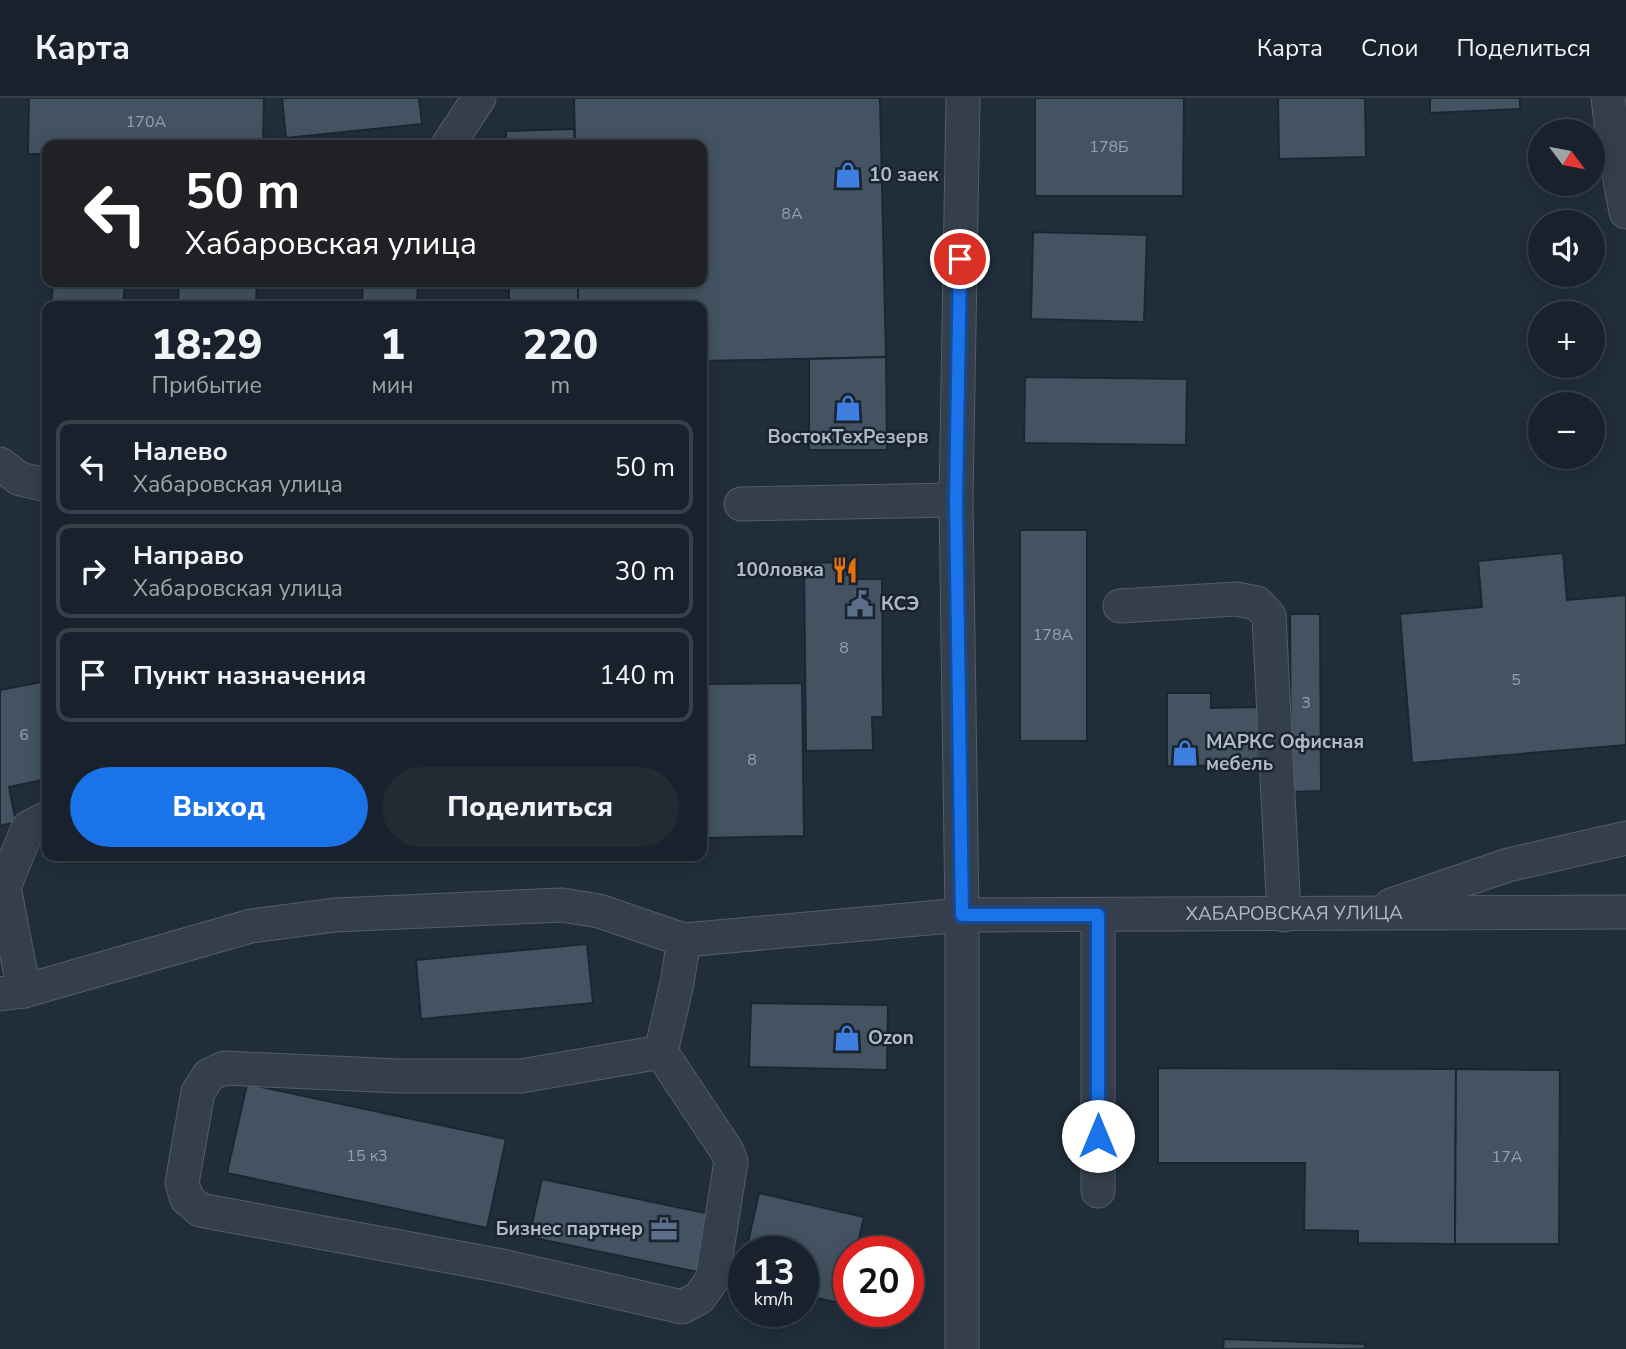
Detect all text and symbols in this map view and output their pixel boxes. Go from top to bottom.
text: Карта [35,26,130,71]
text: Карта [1257,32,1323,64]
text: Слои [1361,32,1418,64]
text: Поделиться [1456,32,1591,64]
house number: 170А [126,111,167,133]
north arrow [1528,119,1605,196]
map controls [1528,119,1605,469]
house number: 178Б [1089,136,1129,158]
text: 50 m [185,158,300,225]
shop icon: 10 заек [833,160,863,190]
place label: 10 заек [869,162,939,188]
icon: left [70,168,161,259]
house number: 8А [781,203,803,225]
button: sound [1528,210,1605,287]
text: Хабаровская улица [185,222,477,265]
pin [930,229,990,289]
icon: arrive [941,240,979,278]
button: + [1528,301,1605,378]
text: 18:29 [151,317,263,374]
text: 1 [380,317,405,374]
text: 220 [523,317,598,374]
text: Прибытие [152,370,262,401]
text: мин [372,370,414,401]
text: m [550,370,570,401]
button: − [1528,392,1605,469]
shop icon: ВостокТехРезерв [833,393,863,423]
place label: ВостокТехРезерв [767,424,929,450]
text: Налево [133,434,228,469]
icon: left [74,448,112,486]
text: 50 m [615,450,675,485]
text: Хабаровская улица [133,469,343,500]
text: Направо [133,538,244,573]
icon: right [74,552,112,590]
text: 30 m [615,554,675,589]
restaurant icon: 100ловка [830,555,860,585]
place label: 100ловка [735,557,824,583]
text: Хабаровская улица [133,573,343,604]
public building icon: КСЭ [845,589,875,619]
place label: КСЭ [881,591,919,617]
house number: 178А [1033,624,1074,646]
house number: 8 [839,637,849,659]
icon: arrive [74,656,112,694]
text: Пункт назначения [133,658,366,693]
text: 140 m [599,658,675,693]
house number: 5 [1511,669,1521,691]
house number: 3 [1301,692,1311,714]
house number: 6 [19,724,29,746]
place label: МАРКС Офисная мебель [1206,729,1364,777]
shop icon: МАРКС Офисная мебель [1170,738,1200,768]
house number: 8 [747,749,757,771]
button: Выход [70,767,368,847]
button: Поделиться [382,767,679,847]
street label: ХАБАРОВСКАЯ УЛИЦА [1186,900,1403,927]
shop icon: Ozon [832,1023,862,1053]
place label: Ozon [868,1025,914,1051]
position arrow [1061,1099,1135,1173]
house number: 15 к3 [346,1145,388,1167]
house number: 17А [1492,1146,1523,1168]
office icon: Бизнес партнер [649,1214,679,1244]
place label: Бизнес партнер [496,1216,643,1242]
speed limit sign: 20 [833,1236,924,1327]
text: 13 [752,1249,795,1296]
text: km/h [754,1287,793,1311]

